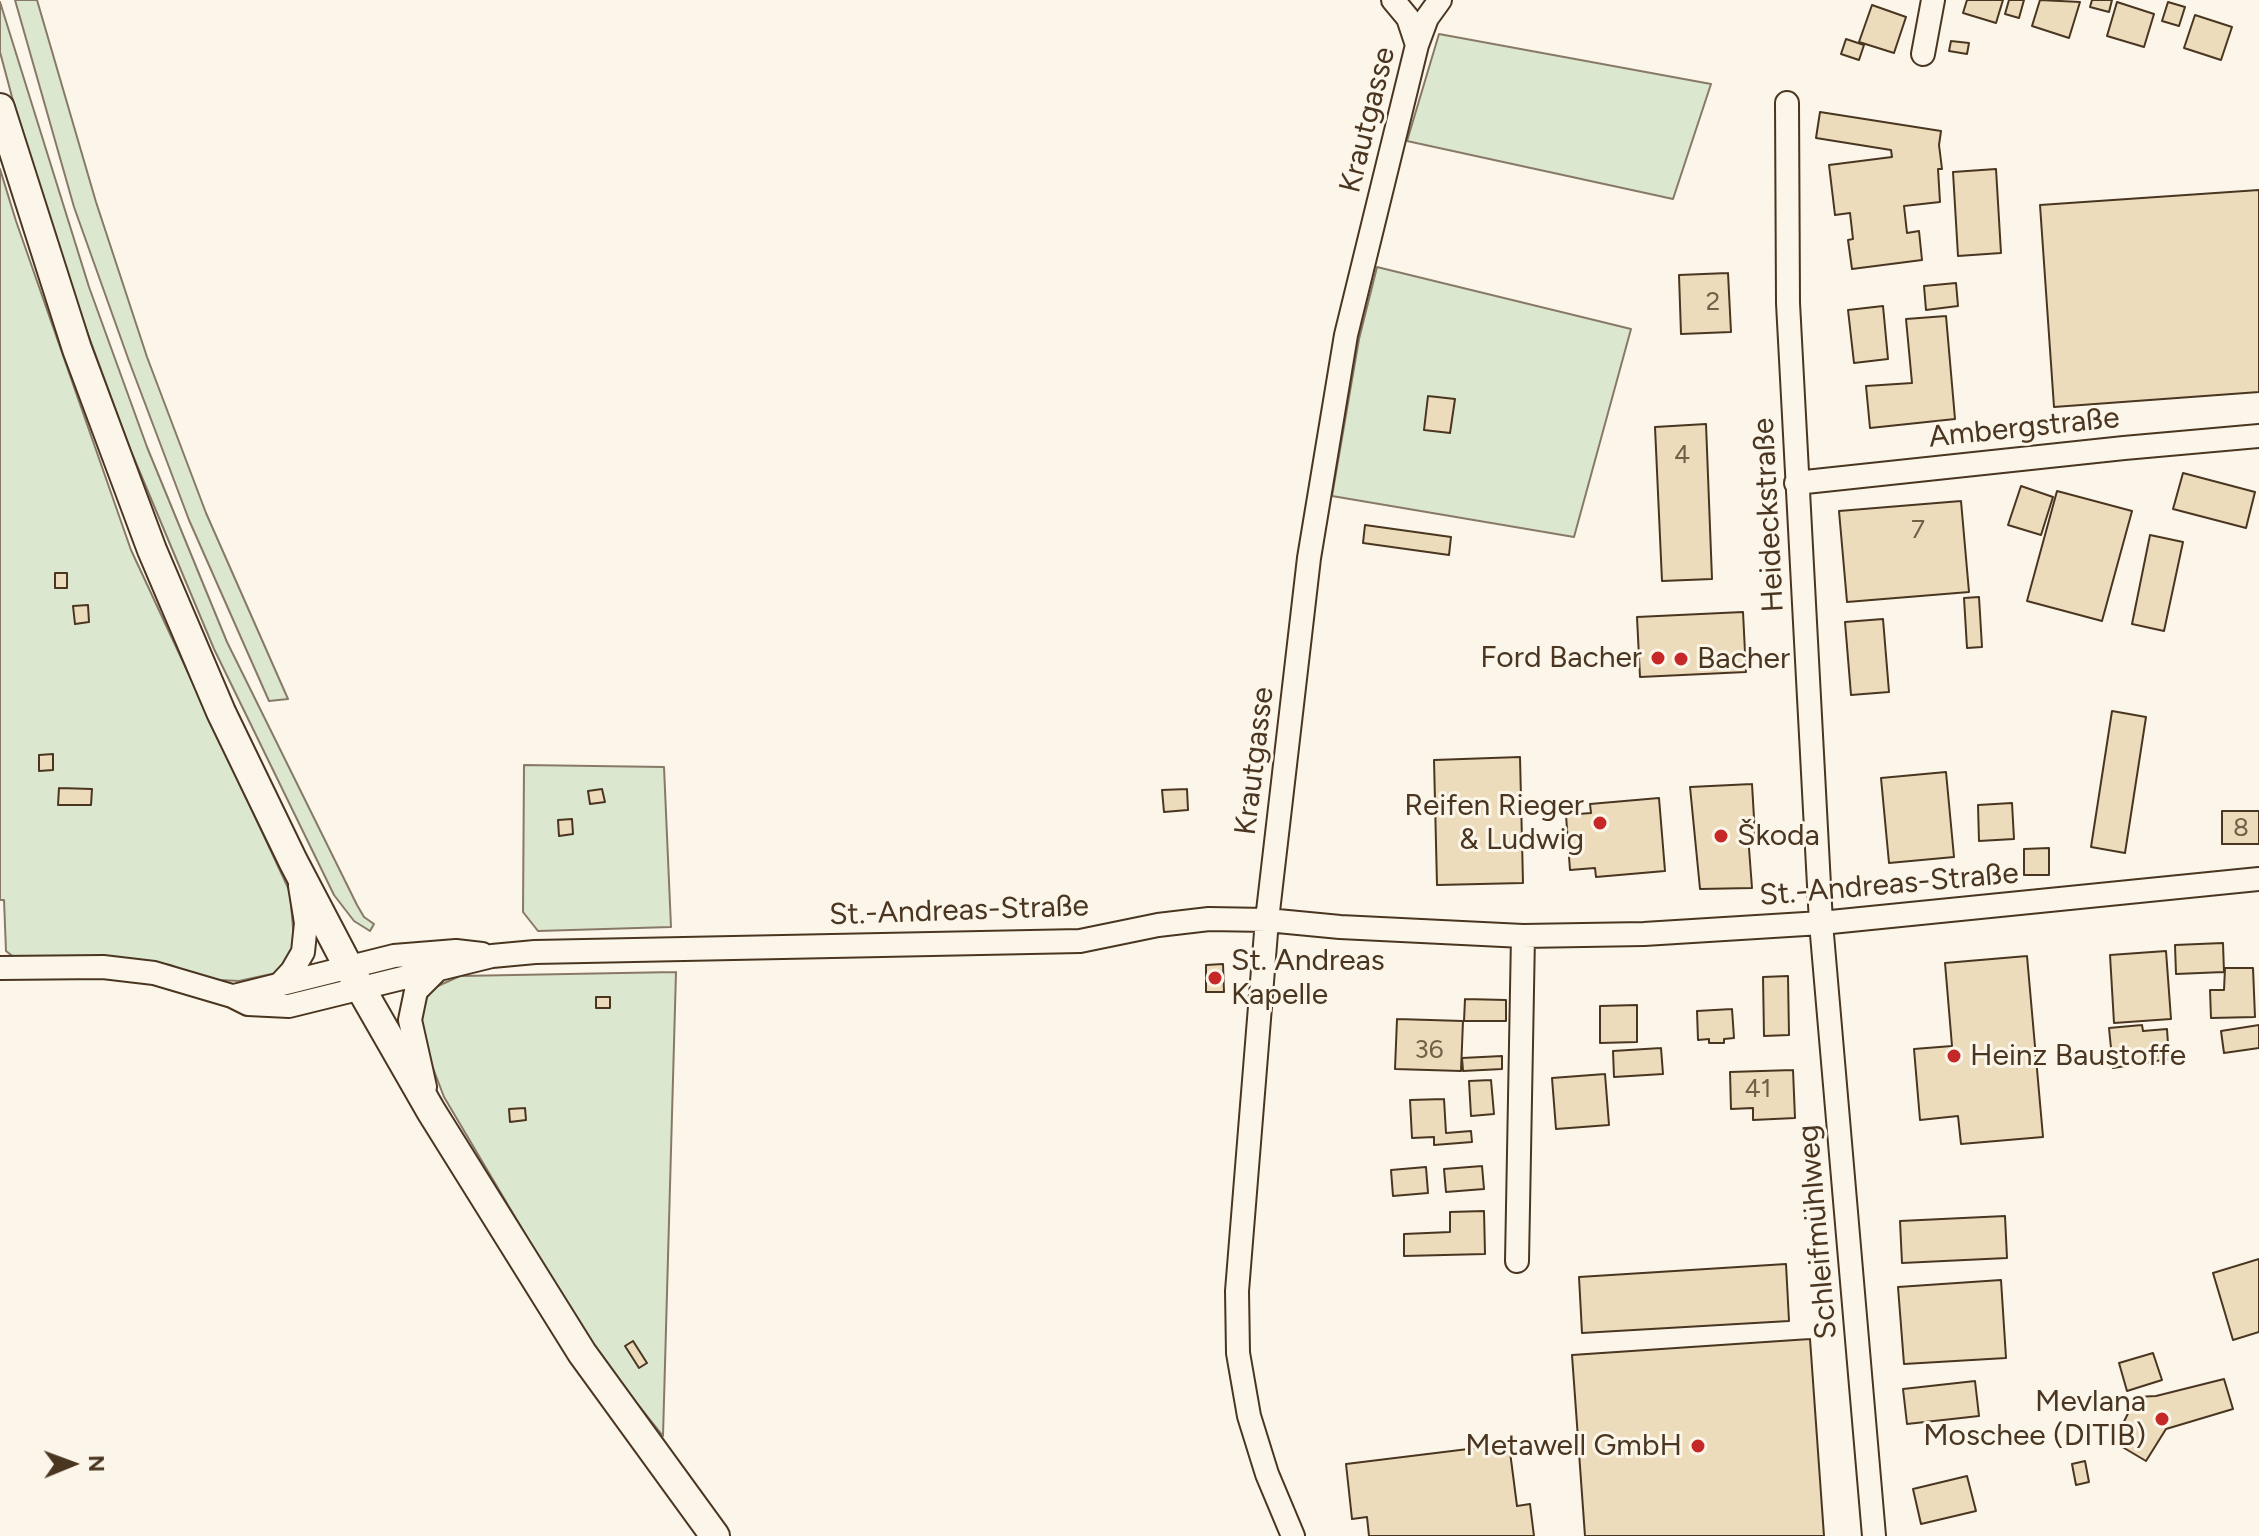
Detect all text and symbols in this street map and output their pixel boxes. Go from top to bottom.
street label: Krautgasse [1333,43,1403,197]
house number: 2 [1706,286,1720,318]
street label: Ambergstraße [1927,400,2121,456]
street label: Heideckstraße [1746,417,1792,613]
house number: 4 [1674,439,1690,471]
house number: 7 [1911,514,1925,546]
place label: Ford Bacher [1480,640,1642,676]
place label: Bacher [1697,641,1790,677]
marker: Ford Bacher [1649,649,1667,667]
marker: Bacher [1672,650,1690,668]
street label: Krautgasse [1228,685,1282,837]
place label: Reifen Rieger & Ludwig [1404,788,1584,858]
house number: 8 [2233,812,2249,844]
marker: Reifen Rieger & Ludwig [1591,814,1609,832]
place label: Škoda [1737,818,1820,854]
marker: Škoda [1712,827,1730,845]
street label: St.-Andreas-Straße [1758,856,2020,914]
street label: St.-Andreas-Straße [828,888,1090,934]
place label: St. Andreas Kapelle [1231,943,1385,1014]
marker: St. Andreas Kapelle [1206,969,1224,987]
house number: 36 [1415,1034,1443,1066]
place label: Heinz Baustoffe [1970,1038,2186,1074]
marker: Heinz Baustoffe [1945,1047,1963,1065]
house number: 41 [1745,1073,1771,1105]
street label: Schleifmühlweg [1791,1123,1845,1341]
place label: Mevlana Moschee (DITIB) [1923,1384,2146,1454]
marker: Mevlana Moschee (DITIB) [2153,1410,2171,1428]
north arrow [32,1424,112,1504]
place label: Metawell GmbH [1465,1428,1682,1464]
marker: Metawell GmbH [1689,1437,1707,1455]
text: N [83,1455,110,1472]

